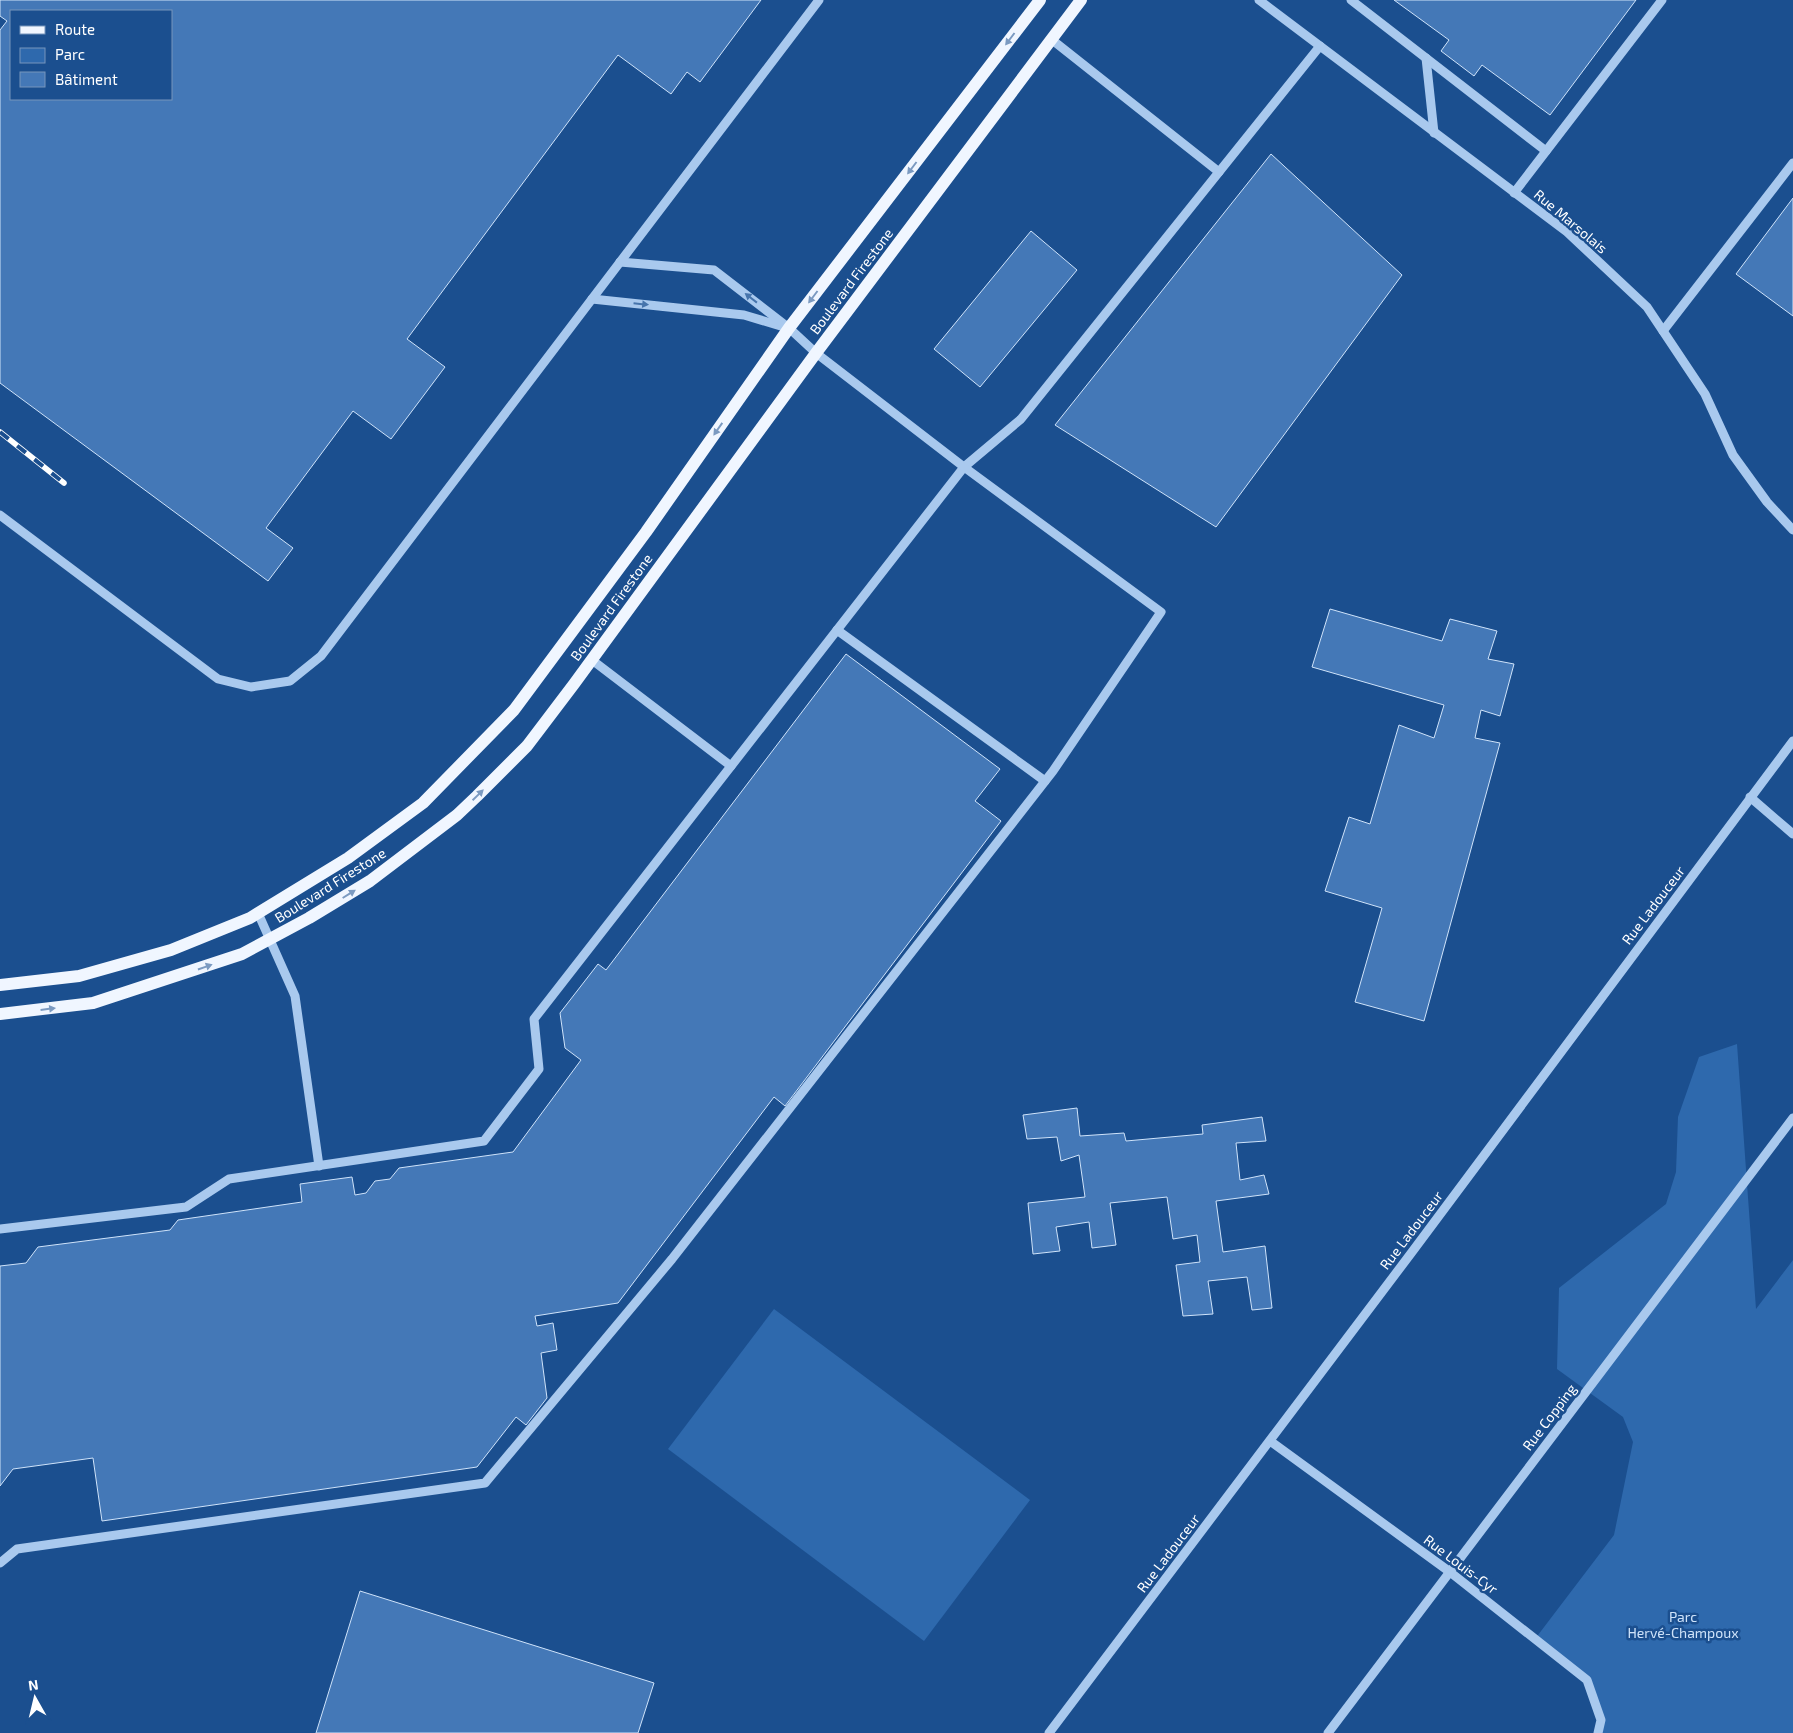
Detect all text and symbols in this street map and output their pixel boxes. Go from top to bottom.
legend [10,10,172,100]
text: Route [55,20,95,38]
one-way arrow [1005,32,1016,45]
text: Parc [55,45,85,63]
text: Bâtiment [55,70,118,88]
one-way arrow [906,161,917,174]
street label: Rue Marsolais [1531,185,1611,257]
street label: Boulevard Firestone [806,225,896,337]
one-way arrow [808,290,818,304]
one-way arrow [744,293,757,304]
one-way arrow [633,300,649,308]
one-way arrow [713,422,723,436]
street label: Boulevard Firestone [567,550,655,664]
one-way arrow [472,789,484,801]
street label: Boulevard Firestone [271,844,389,926]
street label: Rue Ladouceur [1618,862,1688,948]
one-way arrow [343,889,356,898]
one-way arrow [198,963,213,971]
one-way arrow [41,1005,57,1013]
street label: Rue Ladouceur [1376,1187,1446,1273]
street label: Rue Copping [1518,1380,1580,1454]
street label: Rue Ladouceur [1133,1510,1203,1596]
street label: Rue Louis-Cyr [1421,1531,1502,1598]
park label: Parc Hervé-Champoux [1627,1608,1739,1641]
north arrow [10,1673,60,1723]
text: N [27,1676,39,1694]

